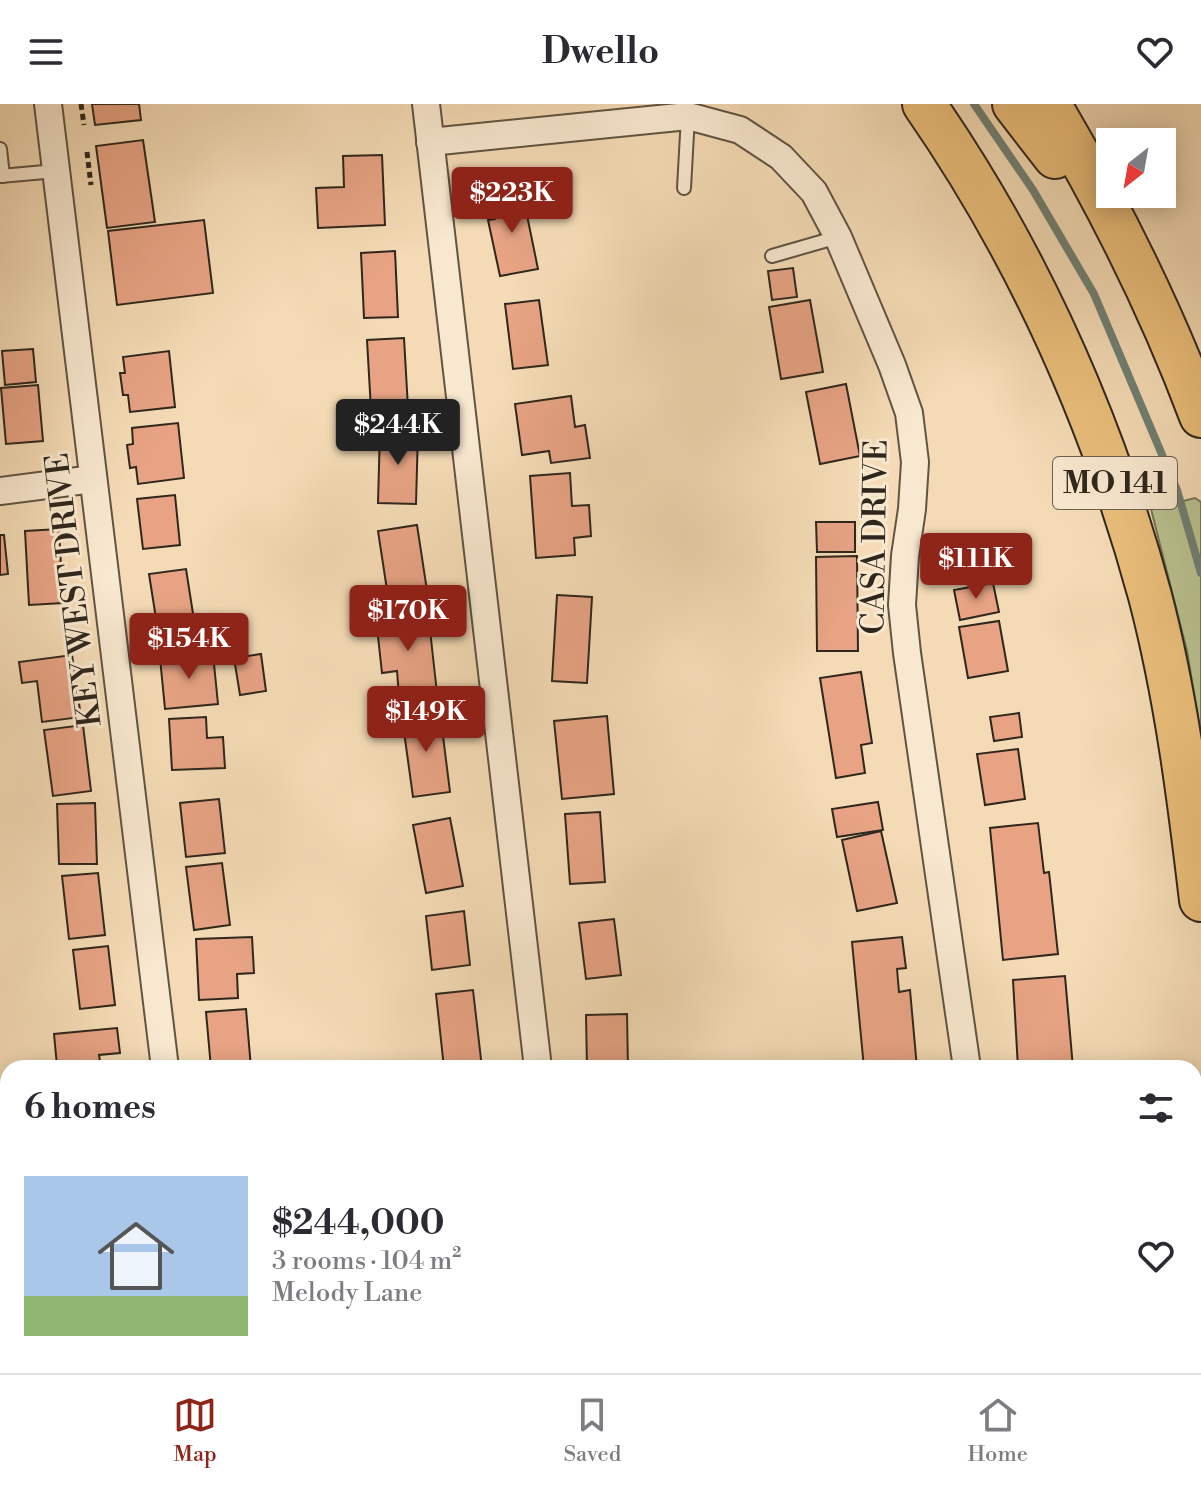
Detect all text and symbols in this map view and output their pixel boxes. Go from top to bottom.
icon: menu [24,30,68,74]
text: Dwello [542,30,659,75]
icon: heart [1133,30,1177,74]
north arrow [1096,128,1176,208]
map controls [1096,128,1176,208]
pin: $223K [456,167,568,235]
text: $223K [470,177,554,209]
pin: $244K [342,399,454,467]
text: $244K [354,409,442,441]
street label: CASA DRIVE [853,439,897,635]
street label: KEY WEST DRIVE [37,451,111,729]
road number: MO 141 [1053,457,1177,509]
pin: $111K [920,533,1032,601]
text: $111K [938,543,1014,575]
pin: $170K [352,585,464,653]
text: $170K [368,595,448,627]
pin: $154K [133,613,245,681]
text: $154K [148,623,230,655]
pin: $149K [370,686,482,754]
text: $149K [385,696,467,728]
icon: filters [1134,1086,1178,1130]
text: 6 homes [24,1087,156,1129]
text: $244,000 [272,1203,444,1245]
icon: home [88,1208,184,1304]
icon: heart [1134,1234,1178,1278]
text: 3 rooms · 104 m² [272,1245,461,1277]
text: Melody Lane [272,1277,423,1309]
tab: Map [173,1393,217,1468]
tab: Saved [563,1393,621,1468]
tab: Home [967,1393,1028,1468]

